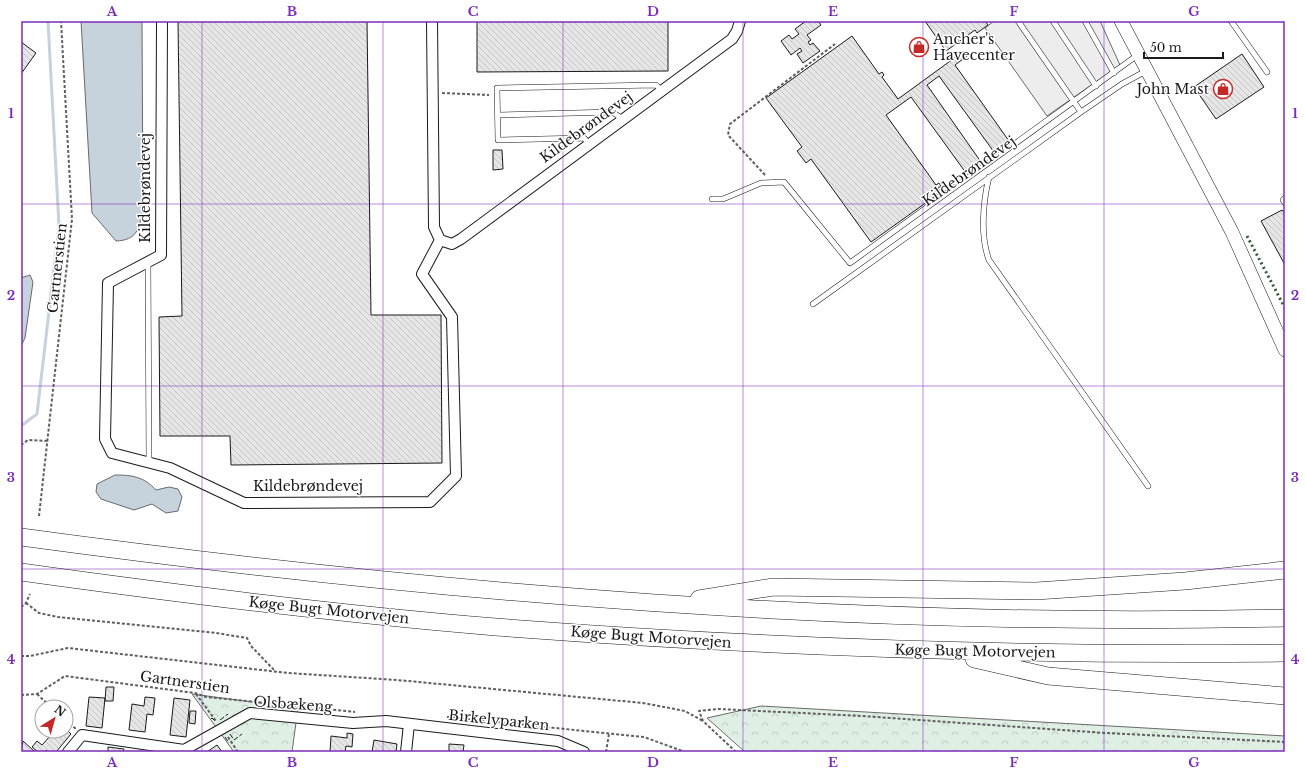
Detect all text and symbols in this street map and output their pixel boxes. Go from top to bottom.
text: A [106,3,118,20]
text: B [287,3,297,20]
text: C [468,3,479,20]
text: D [647,3,659,20]
text: E [828,3,838,20]
text: F [1010,3,1019,20]
text: G [1188,3,1200,20]
place label: Ancher's Havecenter [932,30,1015,64]
scale bar [1144,34,1223,60]
shop icon: Ancher's Havecenter [908,36,930,58]
text: 50 m [1150,40,1182,55]
shop icon: John Mast [1212,78,1234,100]
place label: John Mast [1135,80,1210,98]
street label: Kildebrøndevej [536,87,636,167]
text: 1 [8,105,14,122]
text: 1 [1292,105,1298,122]
street label: Kildebrøndevej [919,132,1019,210]
street label: Kildebrøndevej [136,133,154,243]
street label: Gartnerstien [43,222,71,314]
text: 2 [7,287,15,304]
text: 2 [1291,287,1299,304]
text: 3 [7,469,15,486]
text: 3 [1291,469,1299,486]
street label: Kildebrøndevej [253,477,363,495]
street label: Køge Bugt Motorvejen [248,593,410,627]
street label: Køge Bugt Motorvejen [570,622,732,652]
street label: Køge Bugt Motorvejen [894,641,1056,661]
text: 4 [7,651,16,668]
text: 4 [1291,651,1300,668]
street label: Gartnerstien [139,667,231,697]
street label: Olsbækeng [253,692,334,716]
north arrow [34,699,74,739]
text: N [52,702,69,720]
street label: Birkelyparken [448,706,551,734]
text: A [106,754,118,771]
text: B [287,754,297,771]
text: C [468,754,479,771]
text: D [647,754,659,771]
text: E [828,754,838,771]
text: F [1010,754,1019,771]
text: G [1188,754,1200,771]

